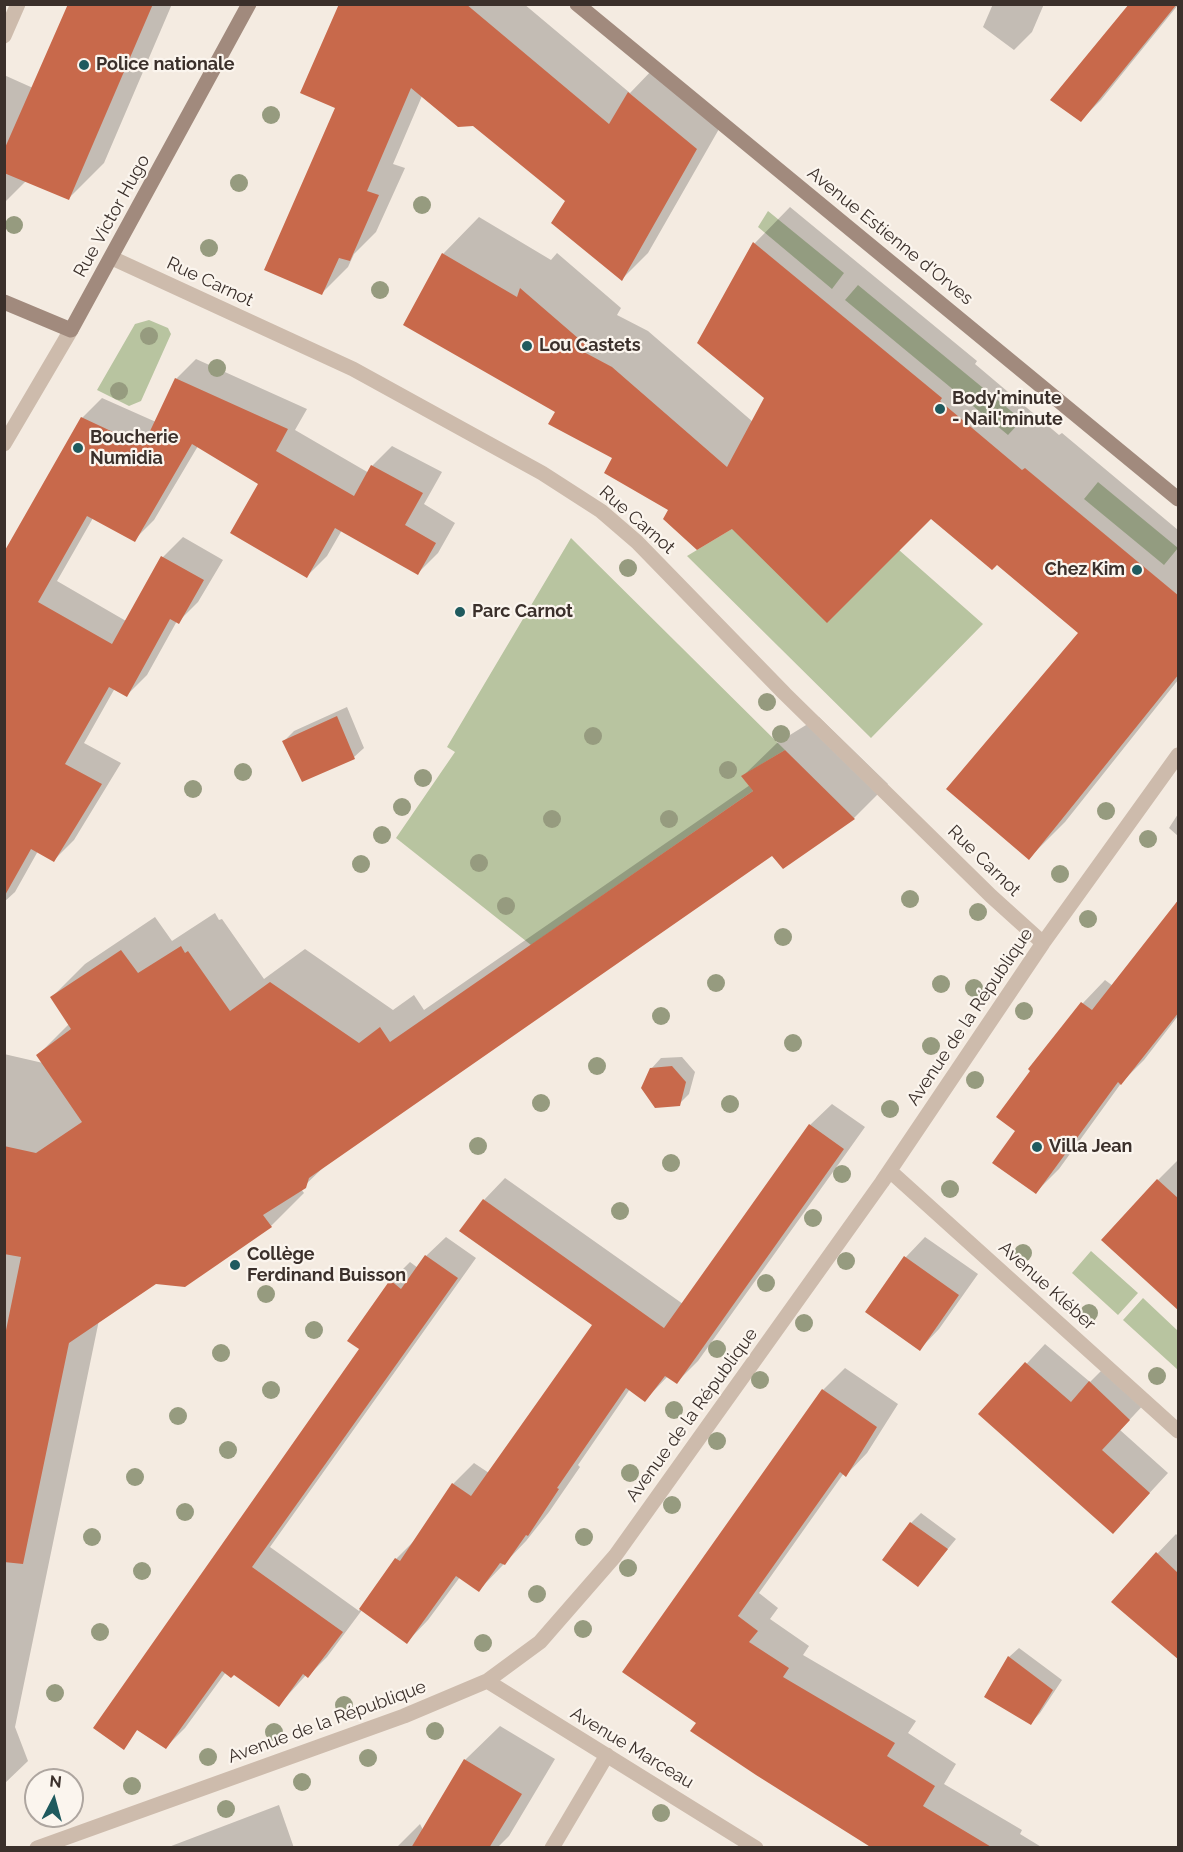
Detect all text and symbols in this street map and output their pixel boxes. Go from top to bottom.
place label: Police nationale [96,54,235,76]
marker: Police nationale [77,58,91,72]
street label: Rue Victor Hugo [69,151,155,281]
street label: Avenue Estienne d'Orves [803,162,977,310]
street label: Rue Carnot [163,253,257,311]
place label: Lou Castets [539,335,641,357]
marker: Lou Castets [520,339,534,353]
place label: Body'minute - Nail'minute [952,388,1063,430]
marker: Body'minute - Nail'minute [933,402,947,416]
place label: Boucherie Numidia [90,427,178,470]
marker: Boucherie Numidia [71,441,85,455]
street label: Rue Carnot [595,481,679,559]
place label: Chez Kim [1045,559,1125,581]
marker: Chez Kim [1130,563,1144,577]
place label: Parc Carnot [472,601,573,623]
marker: Parc Carnot [453,605,467,619]
street label: Rue Carnot [943,821,1025,901]
street label: Avenue de la République [902,924,1038,1110]
place label: Villa Jean [1049,1136,1132,1158]
marker: Villa Jean [1030,1140,1044,1154]
street label: Avenue Kléber [994,1237,1100,1335]
place label: Collège Ferdinand Buisson [247,1244,406,1286]
marker: Collège Ferdinand Buisson [228,1258,242,1272]
street label: Avenue de la République [622,1324,762,1506]
street label: Avenue de la République [225,1676,429,1768]
street label: Avenue Marceau [566,1703,698,1793]
north arrow [24,1768,84,1828]
text: N [49,1772,63,1792]

